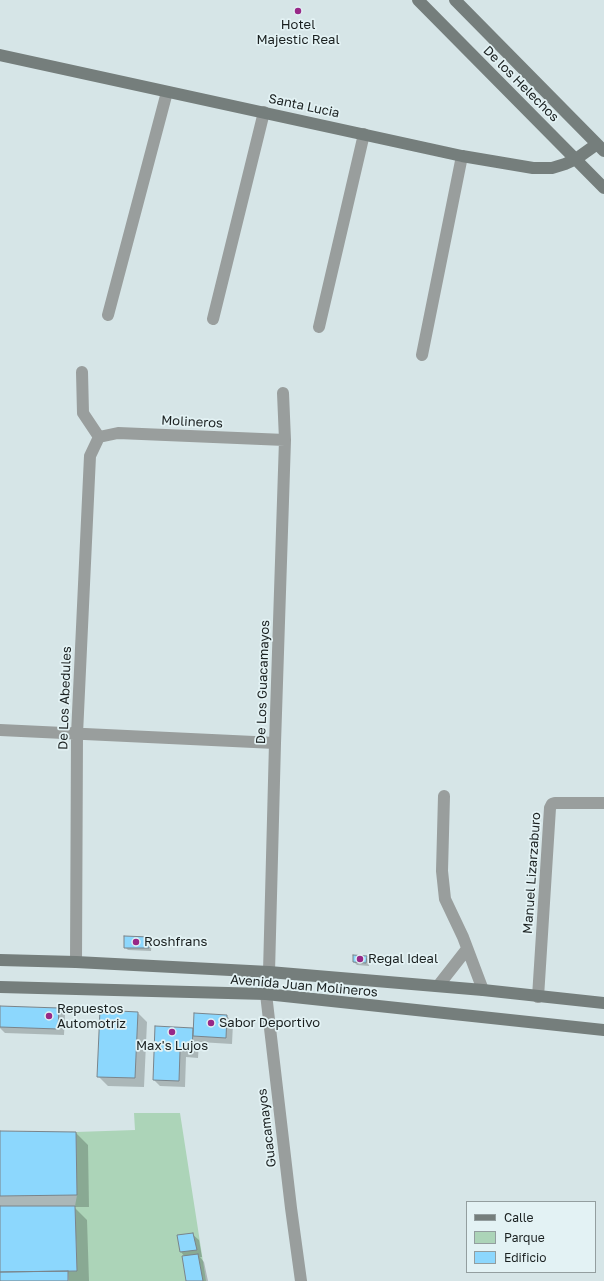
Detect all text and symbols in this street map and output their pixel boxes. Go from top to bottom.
marker: Hotel Majestic Real [293,6,303,16]
place label: Hotel Majestic Real [256,17,340,48]
street label: De los Helechos [480,43,562,125]
street label: Santa Lucia [267,91,341,121]
street label: Molineros [161,413,223,431]
street label: De Los Guacamayos [253,620,273,744]
street label: De Los Abedules [55,646,75,750]
street label: Manuel Lizarzaburo [520,812,544,934]
place label: Roshfrans [144,934,207,950]
marker: Roshfrans [131,937,141,947]
place label: Regal Ideal [368,951,438,967]
marker: Regal Ideal [355,954,365,964]
street label: Avenida Juan Molineros [230,972,378,1000]
place label: Repuestos Automotriz [57,1001,126,1032]
marker: Repuestos Automotriz [44,1011,54,1021]
place label: Sabor Deportivo [219,1015,320,1031]
marker: Sabor Deportivo [206,1018,216,1028]
marker: Max's Lujos [167,1027,177,1037]
place label: Max's Lujos [136,1038,208,1054]
street label: Guacamayos [254,1088,280,1168]
legend [466,1201,596,1273]
text: Calle [504,1210,533,1225]
text: Parque [504,1230,545,1245]
text: Edificio [504,1250,546,1265]

